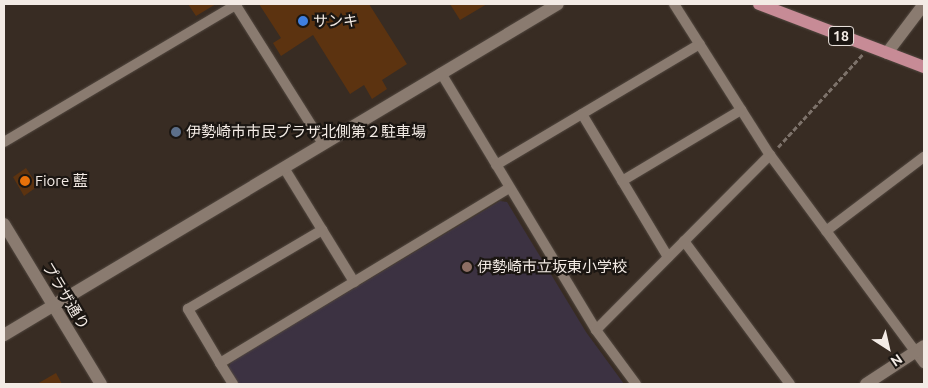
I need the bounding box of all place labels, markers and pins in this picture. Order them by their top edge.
place label: サンキ [313,12,358,30]
marker: サンキ [297,15,309,27]
place label: 伊勢崎市市民プラザ北側第２駐車場 [186,123,426,141]
marker: 伊勢崎市市民プラザ北側第２駐車場 [170,126,182,138]
place label: Fiore 藍 [35,172,88,190]
marker: Fiore 藍 [19,175,31,187]
place label: 伊勢崎市立坂東小学校 [477,258,627,276]
marker: 伊勢崎市立坂東小学校 [461,261,473,273]

